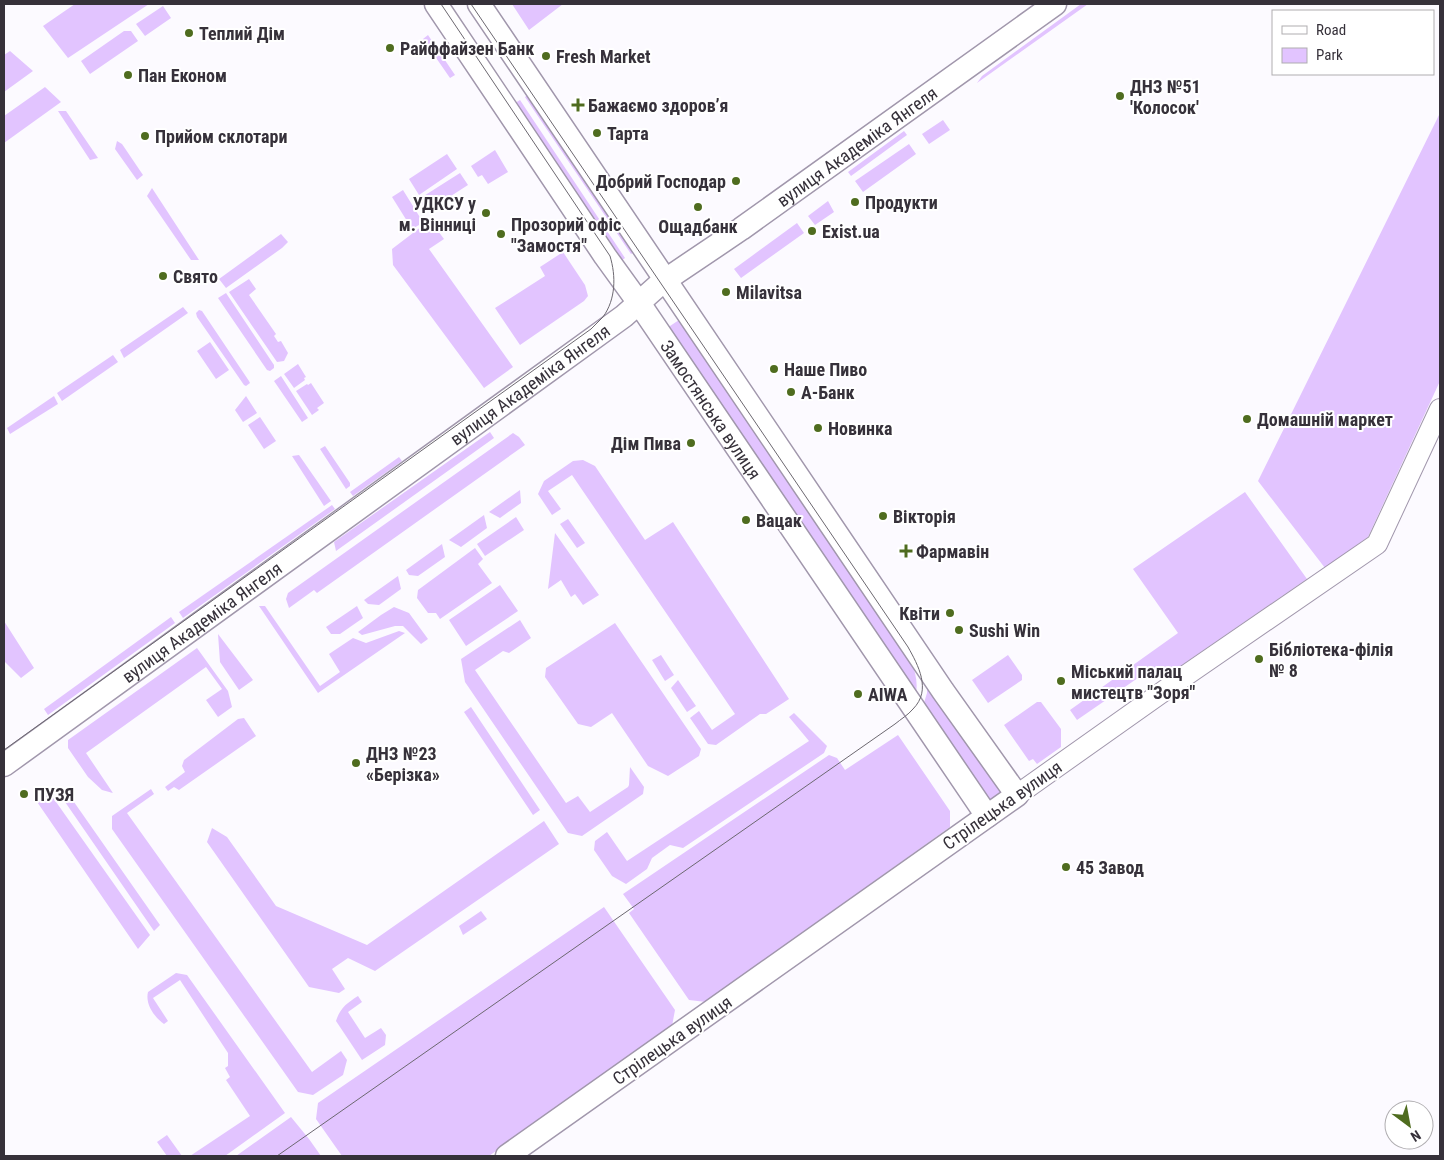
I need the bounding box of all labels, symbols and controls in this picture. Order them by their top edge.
legend [1272,10,1434,75]
text: Road [1316,21,1346,39]
place label: Теплий Дім [199,23,285,44]
marker: Теплий Дім [183,27,195,39]
place label: Райффайзен Банк [400,38,534,59]
marker: Райффайзен Банк [384,42,396,54]
place label: Fresh Market [556,46,651,67]
text: Park [1316,46,1343,64]
marker: Fresh Market [540,50,552,62]
place label: Пан Економ [138,65,227,86]
marker: Пан Економ [122,69,134,81]
place label: ДНЗ №51 'Колосок' [1130,76,1201,118]
street label: вулиця Академіка Янгеля [773,82,941,210]
marker: ДНЗ №51 'Колосок' [1114,90,1126,102]
place label: Бажаємо здоровʼя [588,95,728,116]
marker: Бажаємо здоровʼя [572,99,584,111]
place label: Тарта [607,123,649,144]
place label: Прийом склотари [155,126,288,147]
marker: Тарта [591,127,603,139]
marker: Прийом склотари [139,130,151,142]
place label: Добрий Господар [596,171,726,192]
marker: Добрий Господар [730,175,742,187]
place label: Продукти [865,192,938,213]
place label: УДКСУ у м. Вінниці [399,193,476,235]
marker: Продукти [849,196,861,208]
marker: Ощадбанк [692,201,704,213]
marker: УДКСУ у м. Вінниці [480,207,492,219]
place label: Прозорий офіс "Замостя" [511,214,621,256]
place label: Ощадбанк [658,216,738,237]
place label: Exist.ua [822,221,880,242]
marker: Exist.ua [806,225,818,237]
marker: Прозорий офіс "Замостя" [495,228,507,240]
place label: Свято [173,266,218,287]
marker: Свято [157,270,169,282]
place label: Milavitsa [736,282,802,303]
marker: Milavitsa [720,286,732,298]
street label: вулиця Академіка Янгеля [446,320,614,449]
street label: Замостянська вулиця [657,336,766,483]
place label: Наше Пиво [784,359,867,380]
marker: Наше Пиво [768,363,780,375]
place label: А-Банк [801,382,855,403]
marker: А-Банк [785,386,797,398]
place label: Домашній маркет [1257,409,1393,430]
marker: Домашній маркет [1241,413,1253,425]
place label: Новинка [828,418,893,439]
marker: Новинка [812,422,824,434]
place label: Дім Пива [611,433,681,454]
marker: Дім Пива [685,437,697,449]
place label: Вікторія [893,506,956,527]
place label: Вацак [756,510,802,531]
marker: Вікторія [877,510,889,522]
marker: Вацак [740,514,752,526]
place label: Фармавін [916,541,989,562]
marker: Фармавін [900,545,912,557]
street label: вулиця Академіка Янгеля [118,557,286,687]
place label: Квіти [899,603,940,624]
marker: Квіти [944,607,956,619]
place label: Sushi Win [969,620,1040,641]
marker: Sushi Win [953,624,965,636]
place label: Бібліотека-філія № 8 [1269,639,1393,681]
marker: Бібліотека-філія № 8 [1253,653,1265,665]
place label: Міський палац мистецтв "Зоря" [1071,661,1196,703]
marker: Міський палац мистецтв "Зоря" [1055,675,1067,687]
place label: AIWA [868,684,908,705]
marker: AIWA [852,688,864,700]
place label: ДНЗ №23 «Берізка» [366,743,440,785]
street label: Стрілецька вулиця [938,756,1066,854]
marker: ДНЗ №23 «Берізка» [350,757,362,769]
place label: ПУЗЯ [34,784,74,805]
marker: ПУЗЯ [18,788,30,800]
place label: 45 Завод [1076,857,1144,878]
marker: 45 Завод [1060,861,1072,873]
street label: Стрілецька вулиця [608,991,736,1089]
north arrow [1384,1100,1434,1150]
text: N [1408,1127,1424,1145]

